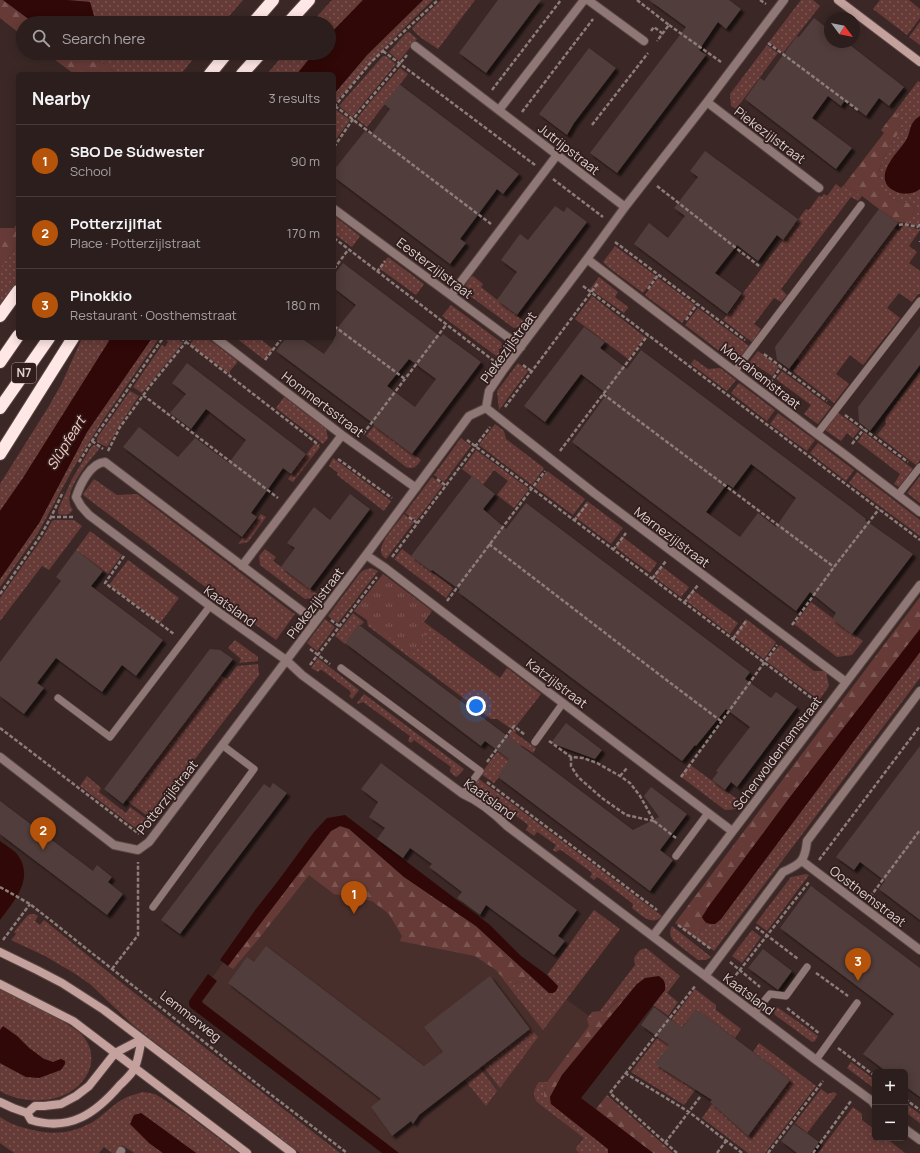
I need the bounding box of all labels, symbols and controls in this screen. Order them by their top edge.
north arrow [824,12,860,48]
search box [16,16,336,60]
icon: search [30,27,52,49]
text: Search here [62,28,145,49]
text: Nearby [32,87,90,110]
text: 3 results [268,89,320,107]
street label: Piekezijlstraat [731,102,809,168]
street label: Jutrijpstraat [534,119,604,179]
text: SBO De Súdwester [70,141,205,162]
text: 1 [42,152,48,170]
text: 90 m [290,152,320,170]
text: School [70,162,111,180]
text: Potterzijlflat [70,213,162,234]
text: 2 [41,224,49,242]
text: 170 m [287,224,320,242]
street label: Eesterzijlstraat [393,233,477,303]
text: Place · Potterzijlstraat [70,234,201,252]
text: Pinokkio [70,285,132,306]
text: 3 [41,296,49,314]
text: 180 m [286,296,320,314]
text: Restaurant · Oosthemstraat [70,306,237,324]
street label: Piekezijlstraat [476,307,540,387]
street label: Morrahemstraat [717,339,805,413]
road number: N7 [12,363,36,383]
street label: Hommertsstraat [278,367,368,441]
water label: Slûpfeart [42,411,90,473]
street label: Marnezijlstraat [630,503,714,571]
street label: Piekezijlstraat [282,564,348,642]
street label: Kaatsland [201,581,259,631]
street label: Katzijlstraat [523,654,591,712]
street label: Scherwolderhemstraat [728,693,826,813]
your location [466,696,486,716]
street label: Potterzijlstraat [132,756,202,838]
street label: Kaatsland [461,774,519,824]
pin: 2 [30,817,56,850]
street label: Oosthemstraat [826,861,910,931]
pin: 1 [341,881,367,914]
pin: 3 [845,948,871,981]
street label: Kaatsland [720,969,778,1019]
street label: Lemmerweg [157,986,225,1046]
map controls [872,1069,908,1141]
button: + [872,1069,908,1105]
button: − [872,1105,908,1141]

